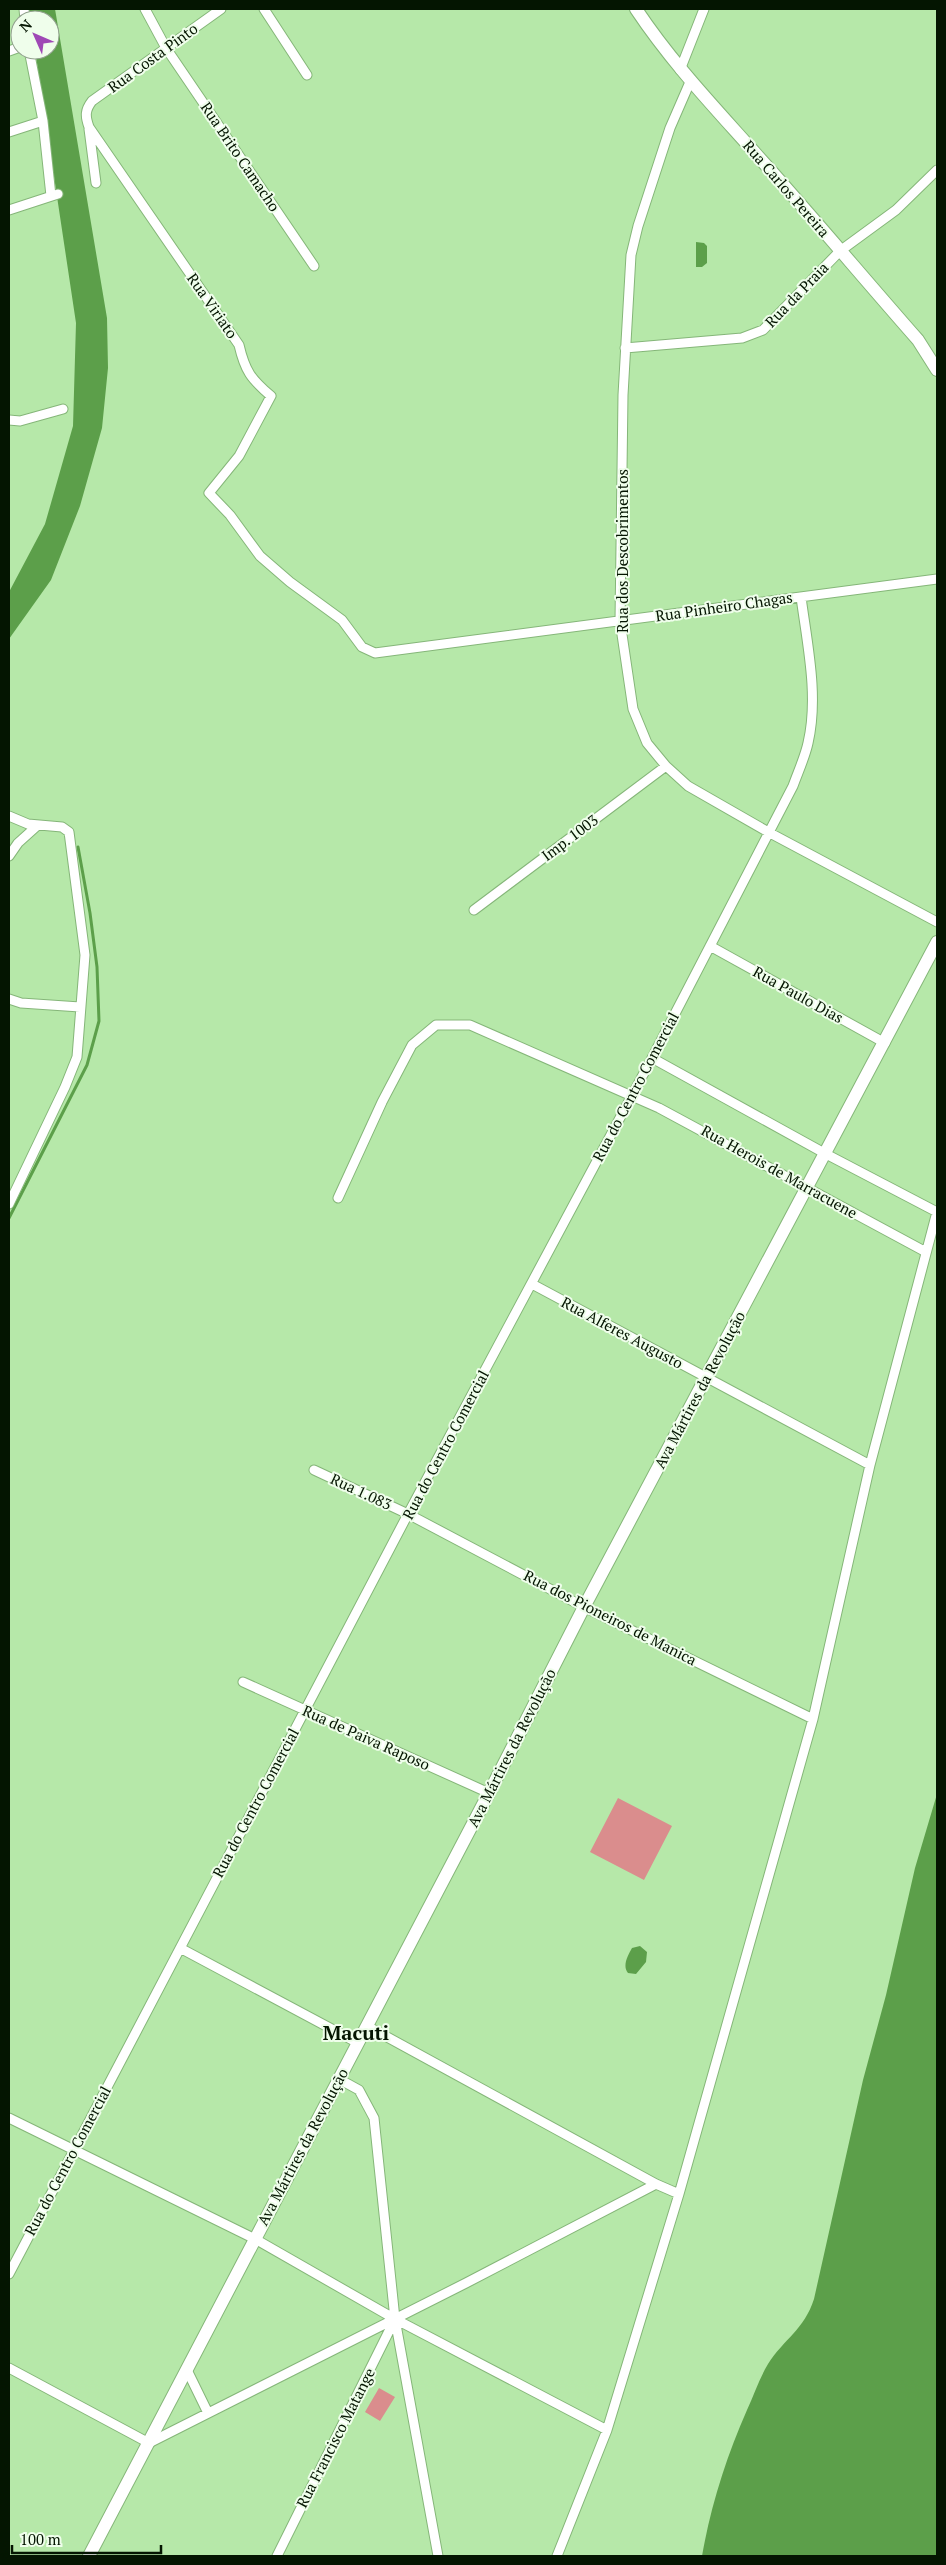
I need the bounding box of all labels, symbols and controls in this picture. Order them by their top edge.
north arrow [10,10,60,60]
text: N [15,15,36,36]
street label: Rua Costa Pinto [103,18,201,97]
street label: Rua Brito Camacho [197,98,285,215]
street label: Rua Carlos Pereira [739,136,835,241]
street label: Rua da Praia [760,257,833,331]
street label: Rua Viriato [183,269,243,342]
street label: Rua dos Descobrimentos [612,469,632,633]
street label: Rua Pinheiro Chagas [654,586,794,626]
street label: Imp. 1003 [537,809,602,865]
street label: Rua Paulo Dias [750,961,847,1027]
street label: Rua do Centro Comercial [587,1008,683,1165]
street label: Rua Herois de Marracuene [698,1120,861,1222]
street label: Rua Alferes Augusto [558,1292,687,1373]
street label: Ava Mártires da Revolução [649,1307,749,1472]
street label: Rua do Centro Comercial [397,1366,493,1523]
street label: Rua 1.083 [327,1468,395,1514]
street label: Rua dos Pioneiros de Manica [521,1565,701,1670]
street label: Ava Mártires da Revolução [462,1665,560,1830]
street label: Rua de Paiva Raposo [300,1700,433,1774]
street label: Rua do Centro Comercial [207,1724,303,1881]
district label: Macuti [323,2019,390,2046]
street label: Ava Mártires da Revolução [252,2064,352,2229]
street label: Rua do Centro Comercial [19,2082,115,2239]
street label: Rua Francisco Matange [291,2364,379,2511]
scale bar [12,2522,161,2554]
text: 100 m [20,2529,61,2549]

